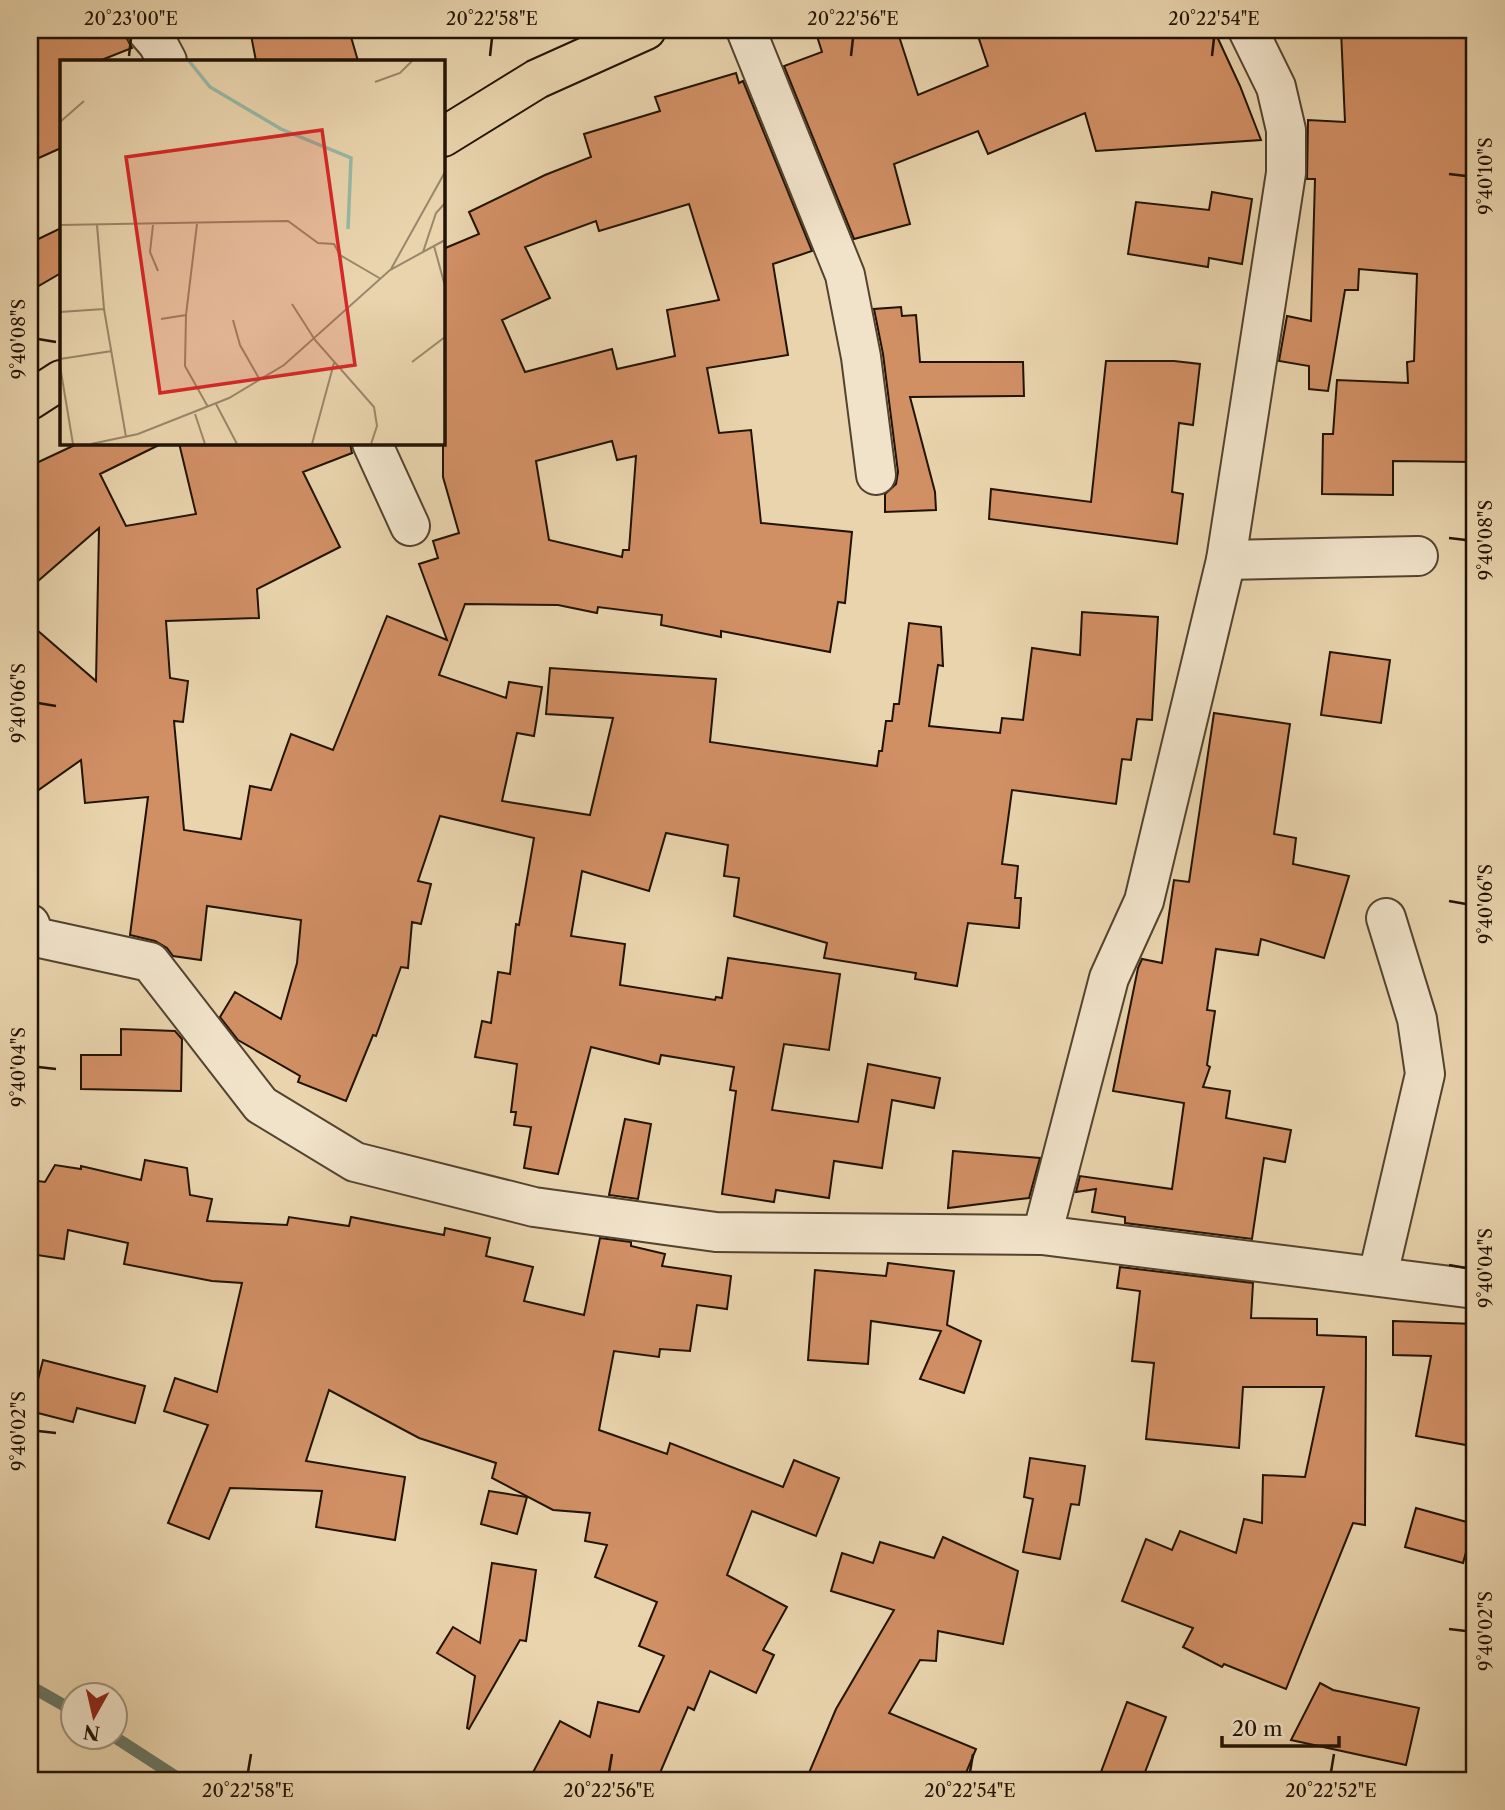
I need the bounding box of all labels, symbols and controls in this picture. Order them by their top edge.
text: 20°23'00"E [84,8,178,30]
text: 20°22'58"E [446,8,538,30]
text: 20°22'56"E [807,8,899,30]
text: 20°22'54"E [1168,8,1260,30]
inset map [60,60,444,444]
text: 9°40'10"S [1475,137,1497,215]
text: 9°40'08"S [8,299,30,379]
text: 9°40'08"S [1475,500,1497,580]
text: 9°40'06"S [8,663,30,743]
text: 9°40'06"S [1475,864,1497,944]
text: 9°40'04"S [8,1027,30,1107]
text: 9°40'04"S [1475,1228,1497,1308]
text: 9°40'02"S [8,1391,30,1471]
text: 9°40'02"S [1475,1591,1497,1671]
north arrow [60,1680,130,1750]
scale bar [1222,1705,1339,1749]
text: 20 m [1232,1716,1283,1741]
text: N [82,1720,101,1745]
text: 20°22'58"E [202,1780,294,1802]
text: 20°22'56"E [563,1780,655,1802]
text: 20°22'54"E [924,1780,1016,1802]
text: 20°22'52"E [1285,1780,1377,1802]

